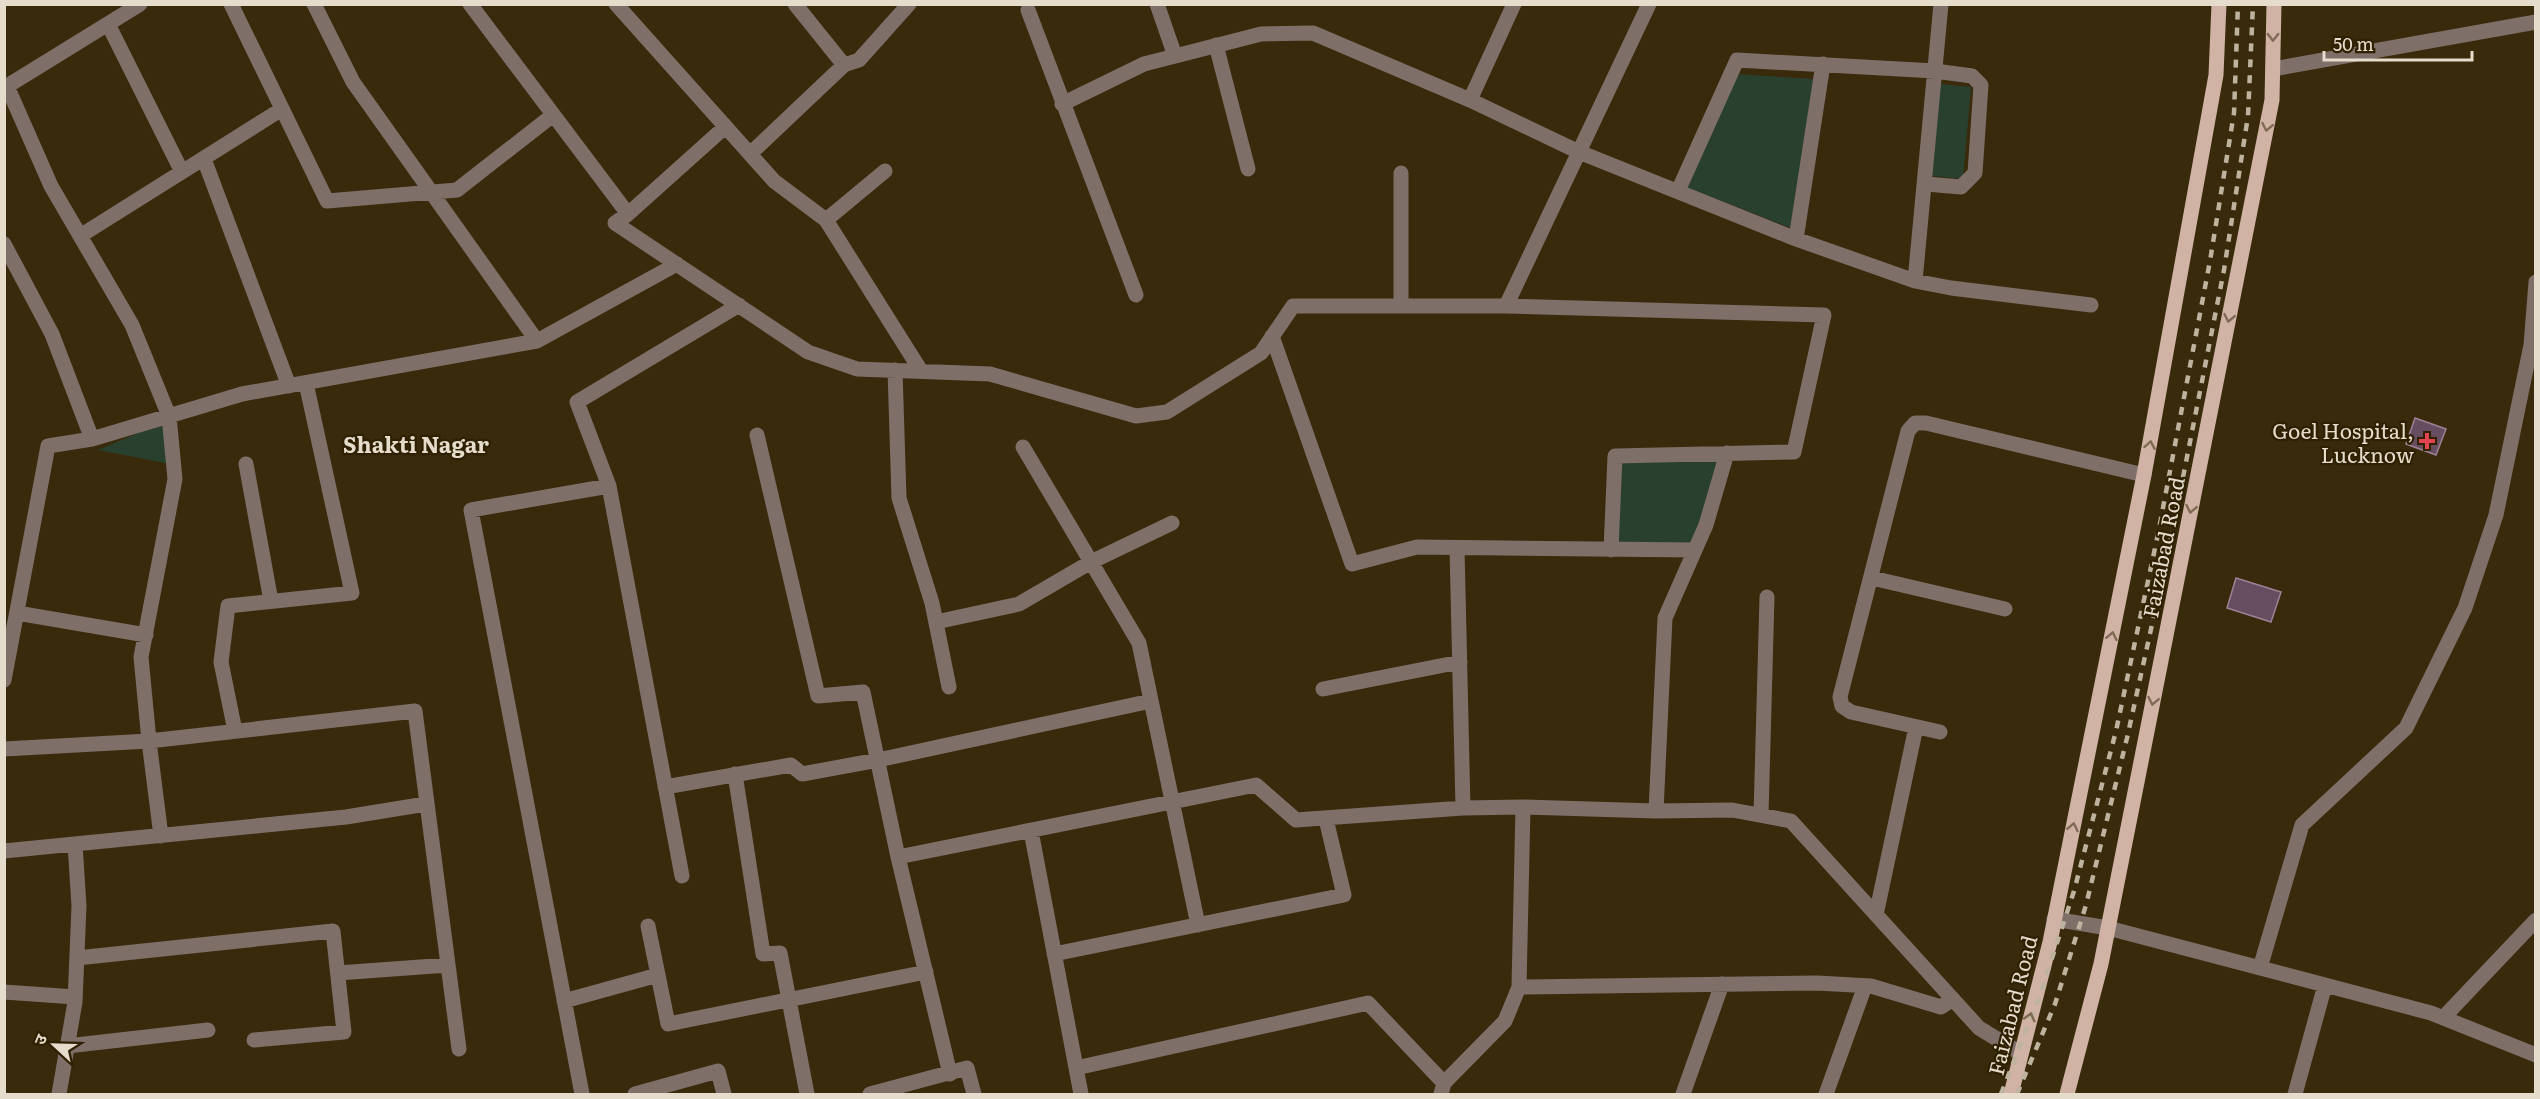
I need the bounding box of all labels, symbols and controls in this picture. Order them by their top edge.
scale bar [2324,24,2472,62]
text: 50 m [2333,30,2374,57]
one-way arrow [2267,32,2279,41]
one-way arrow [2261,122,2274,132]
one-way arrow [2223,313,2236,323]
place label: Goel Hospital, Lucknow [2272,414,2414,469]
district label: Shakti Nagar [343,427,489,460]
marker: Goel Hospital, Lucknow [2418,432,2436,450]
one-way arrow [2143,440,2156,450]
street label: Faizabad Road [2133,474,2191,620]
one-way arrow [2185,504,2198,514]
one-way arrow [2105,631,2118,641]
one-way arrow [2147,695,2160,705]
one-way arrow [2066,822,2079,832]
street label: Faizabad Road [1979,932,2043,1078]
one-way arrow [2022,1013,2035,1023]
north arrow [24,1015,84,1075]
text: उ [26,1030,52,1048]

